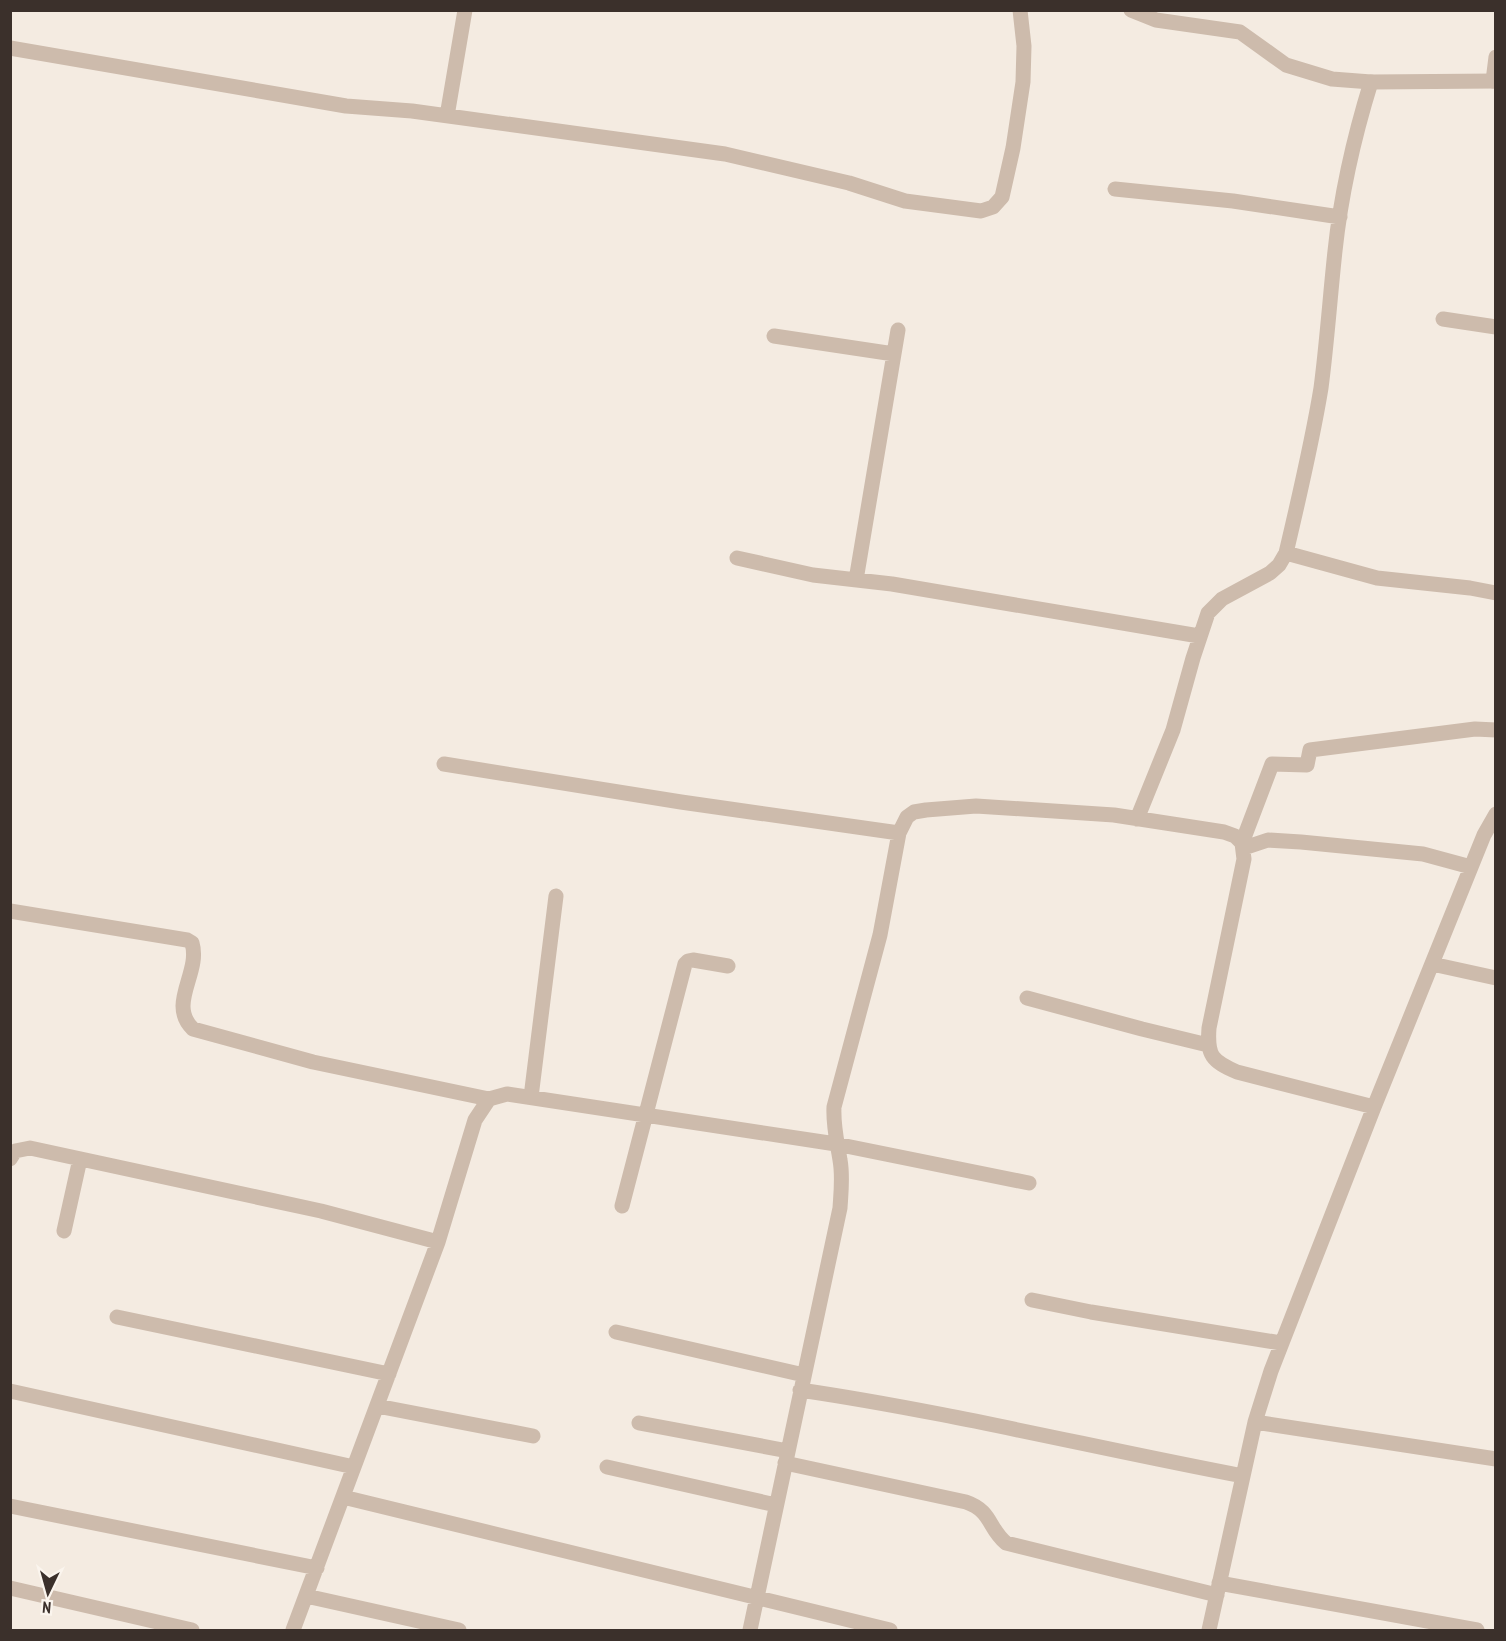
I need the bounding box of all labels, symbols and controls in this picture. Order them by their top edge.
north arrow [18,1563,78,1623]
text: N [42,1598,52,1618]

